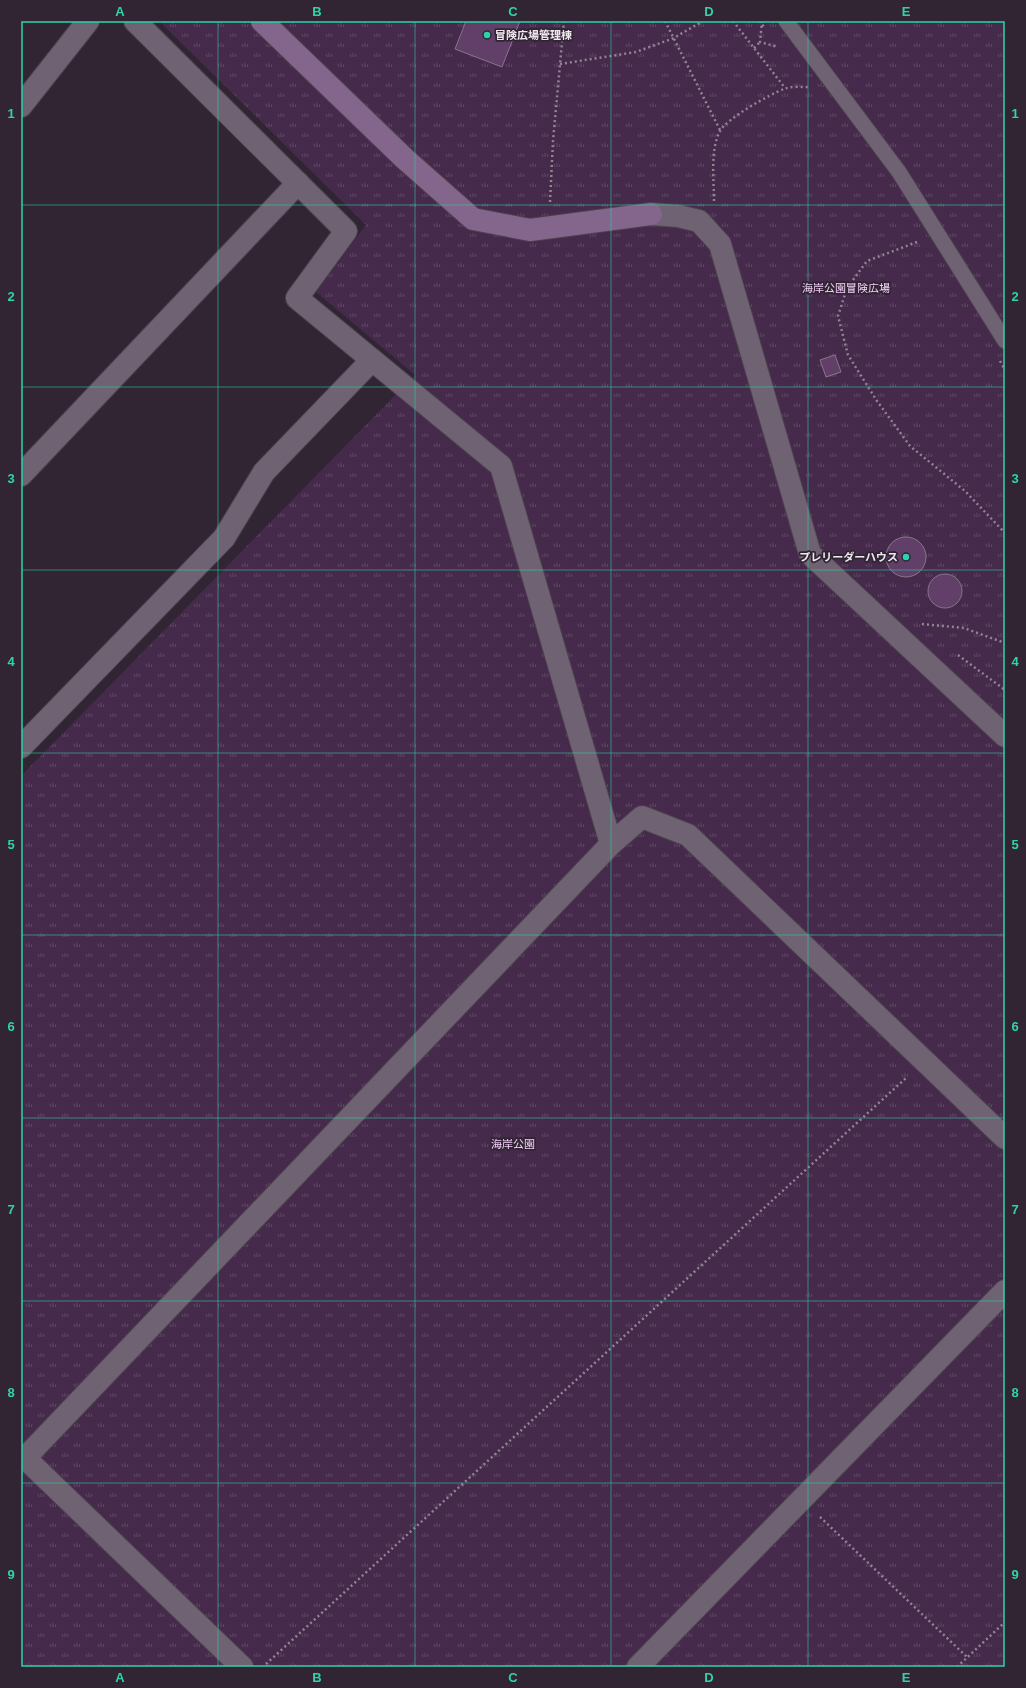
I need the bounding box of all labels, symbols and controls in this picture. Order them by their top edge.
text: A [115,4,125,19]
text: B [312,4,322,19]
text: C [508,4,518,19]
text: D [704,4,714,19]
text: E [902,4,911,19]
place label: 冒険広場管理棟 [495,29,572,41]
marker: 冒険広場管理棟 [482,30,492,40]
text: 1 [7,106,15,121]
text: 1 [1011,106,1019,121]
park label: 海岸公園冒険広場 [802,282,890,294]
text: 2 [7,289,15,304]
text: 2 [1011,289,1019,304]
text: 3 [7,471,15,486]
text: 3 [1011,471,1019,486]
place label: プレリーダーハウス [799,551,898,563]
marker: プレリーダーハウス [901,552,911,562]
text: 4 [7,654,15,669]
text: 4 [1011,654,1019,669]
text: 5 [7,837,15,852]
text: 5 [1011,837,1019,852]
text: 6 [7,1019,15,1034]
text: 6 [1011,1019,1019,1034]
park label: 海岸公園 [491,1138,535,1150]
text: 7 [7,1202,15,1217]
text: 7 [1011,1202,1019,1217]
text: 8 [7,1385,15,1400]
text: 8 [1011,1385,1019,1400]
text: 9 [7,1567,15,1582]
text: 9 [1011,1567,1019,1582]
text: A [115,1670,125,1685]
text: B [312,1670,322,1685]
text: C [508,1670,518,1685]
text: D [704,1670,714,1685]
text: E [902,1670,911,1685]

